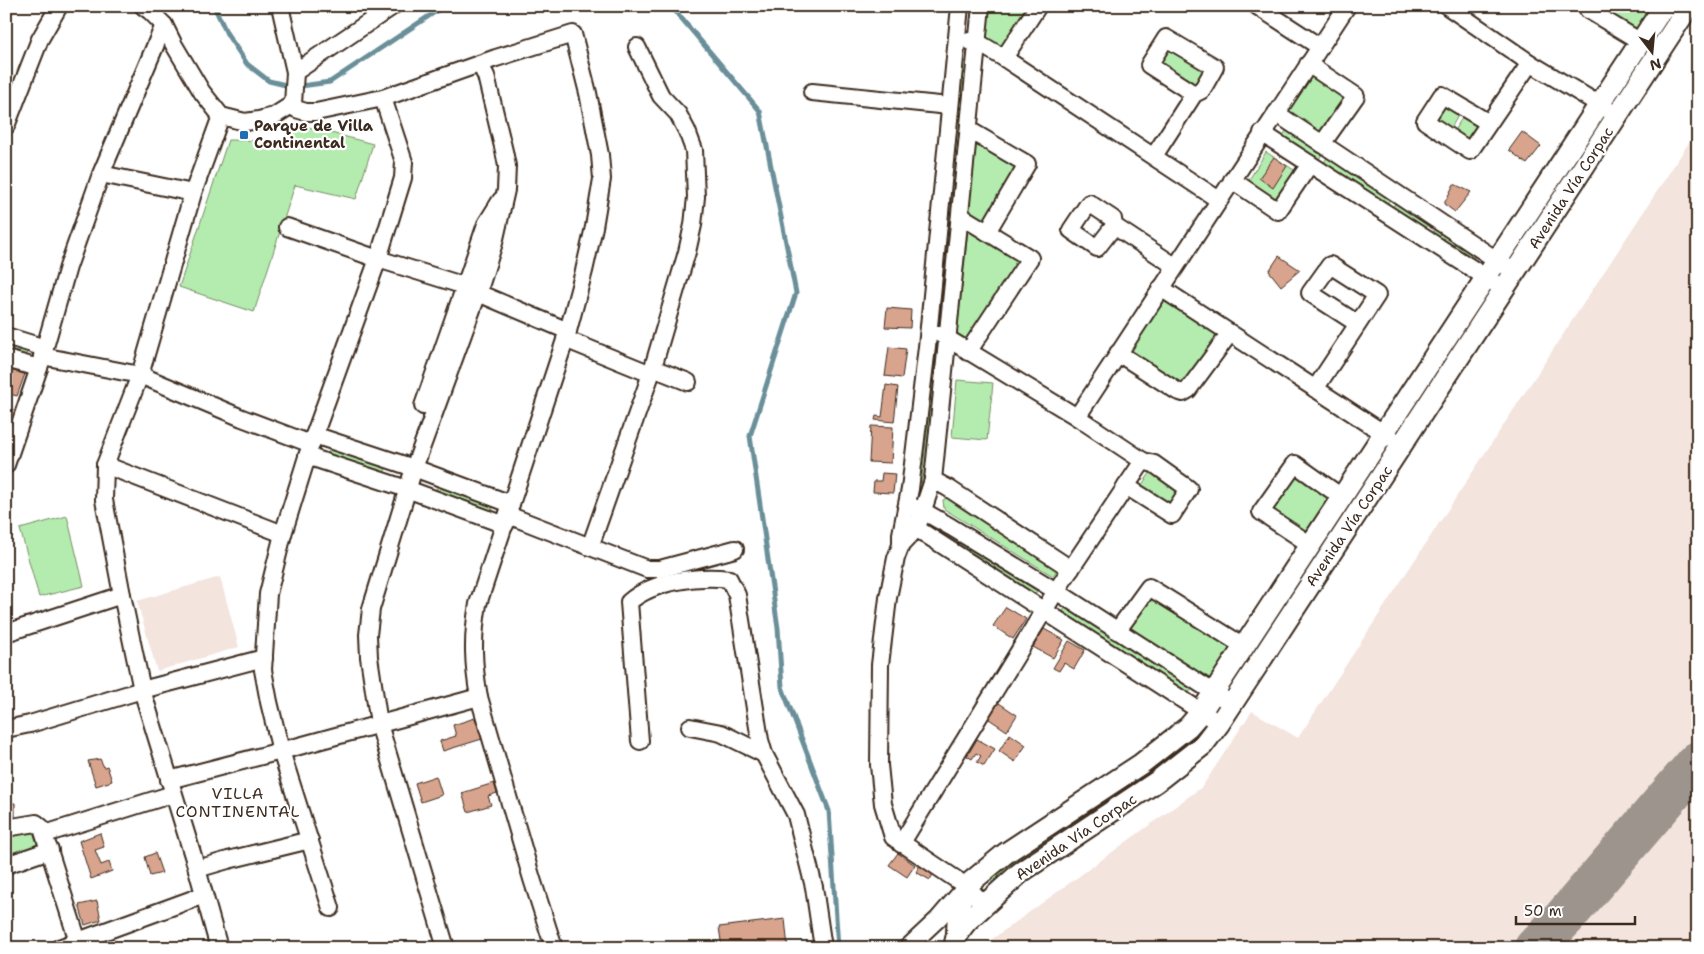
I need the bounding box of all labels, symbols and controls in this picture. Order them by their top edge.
north arrow [1626,28,1676,78]
text: N [1648,54,1663,75]
place label: Parque de Villa Continental [254,116,374,153]
street label: Avenida Vía Corpac [1524,123,1618,253]
marker: Parque de Villa Continental [238,129,250,141]
street label: Avenida Vía Corpac [1301,462,1397,590]
district label: VILLA CONTINENTAL [176,783,300,822]
street label: Avenida Vía Corpac [1012,789,1140,885]
scale bar [1516,894,1635,926]
text: 50 m [1524,901,1562,921]

